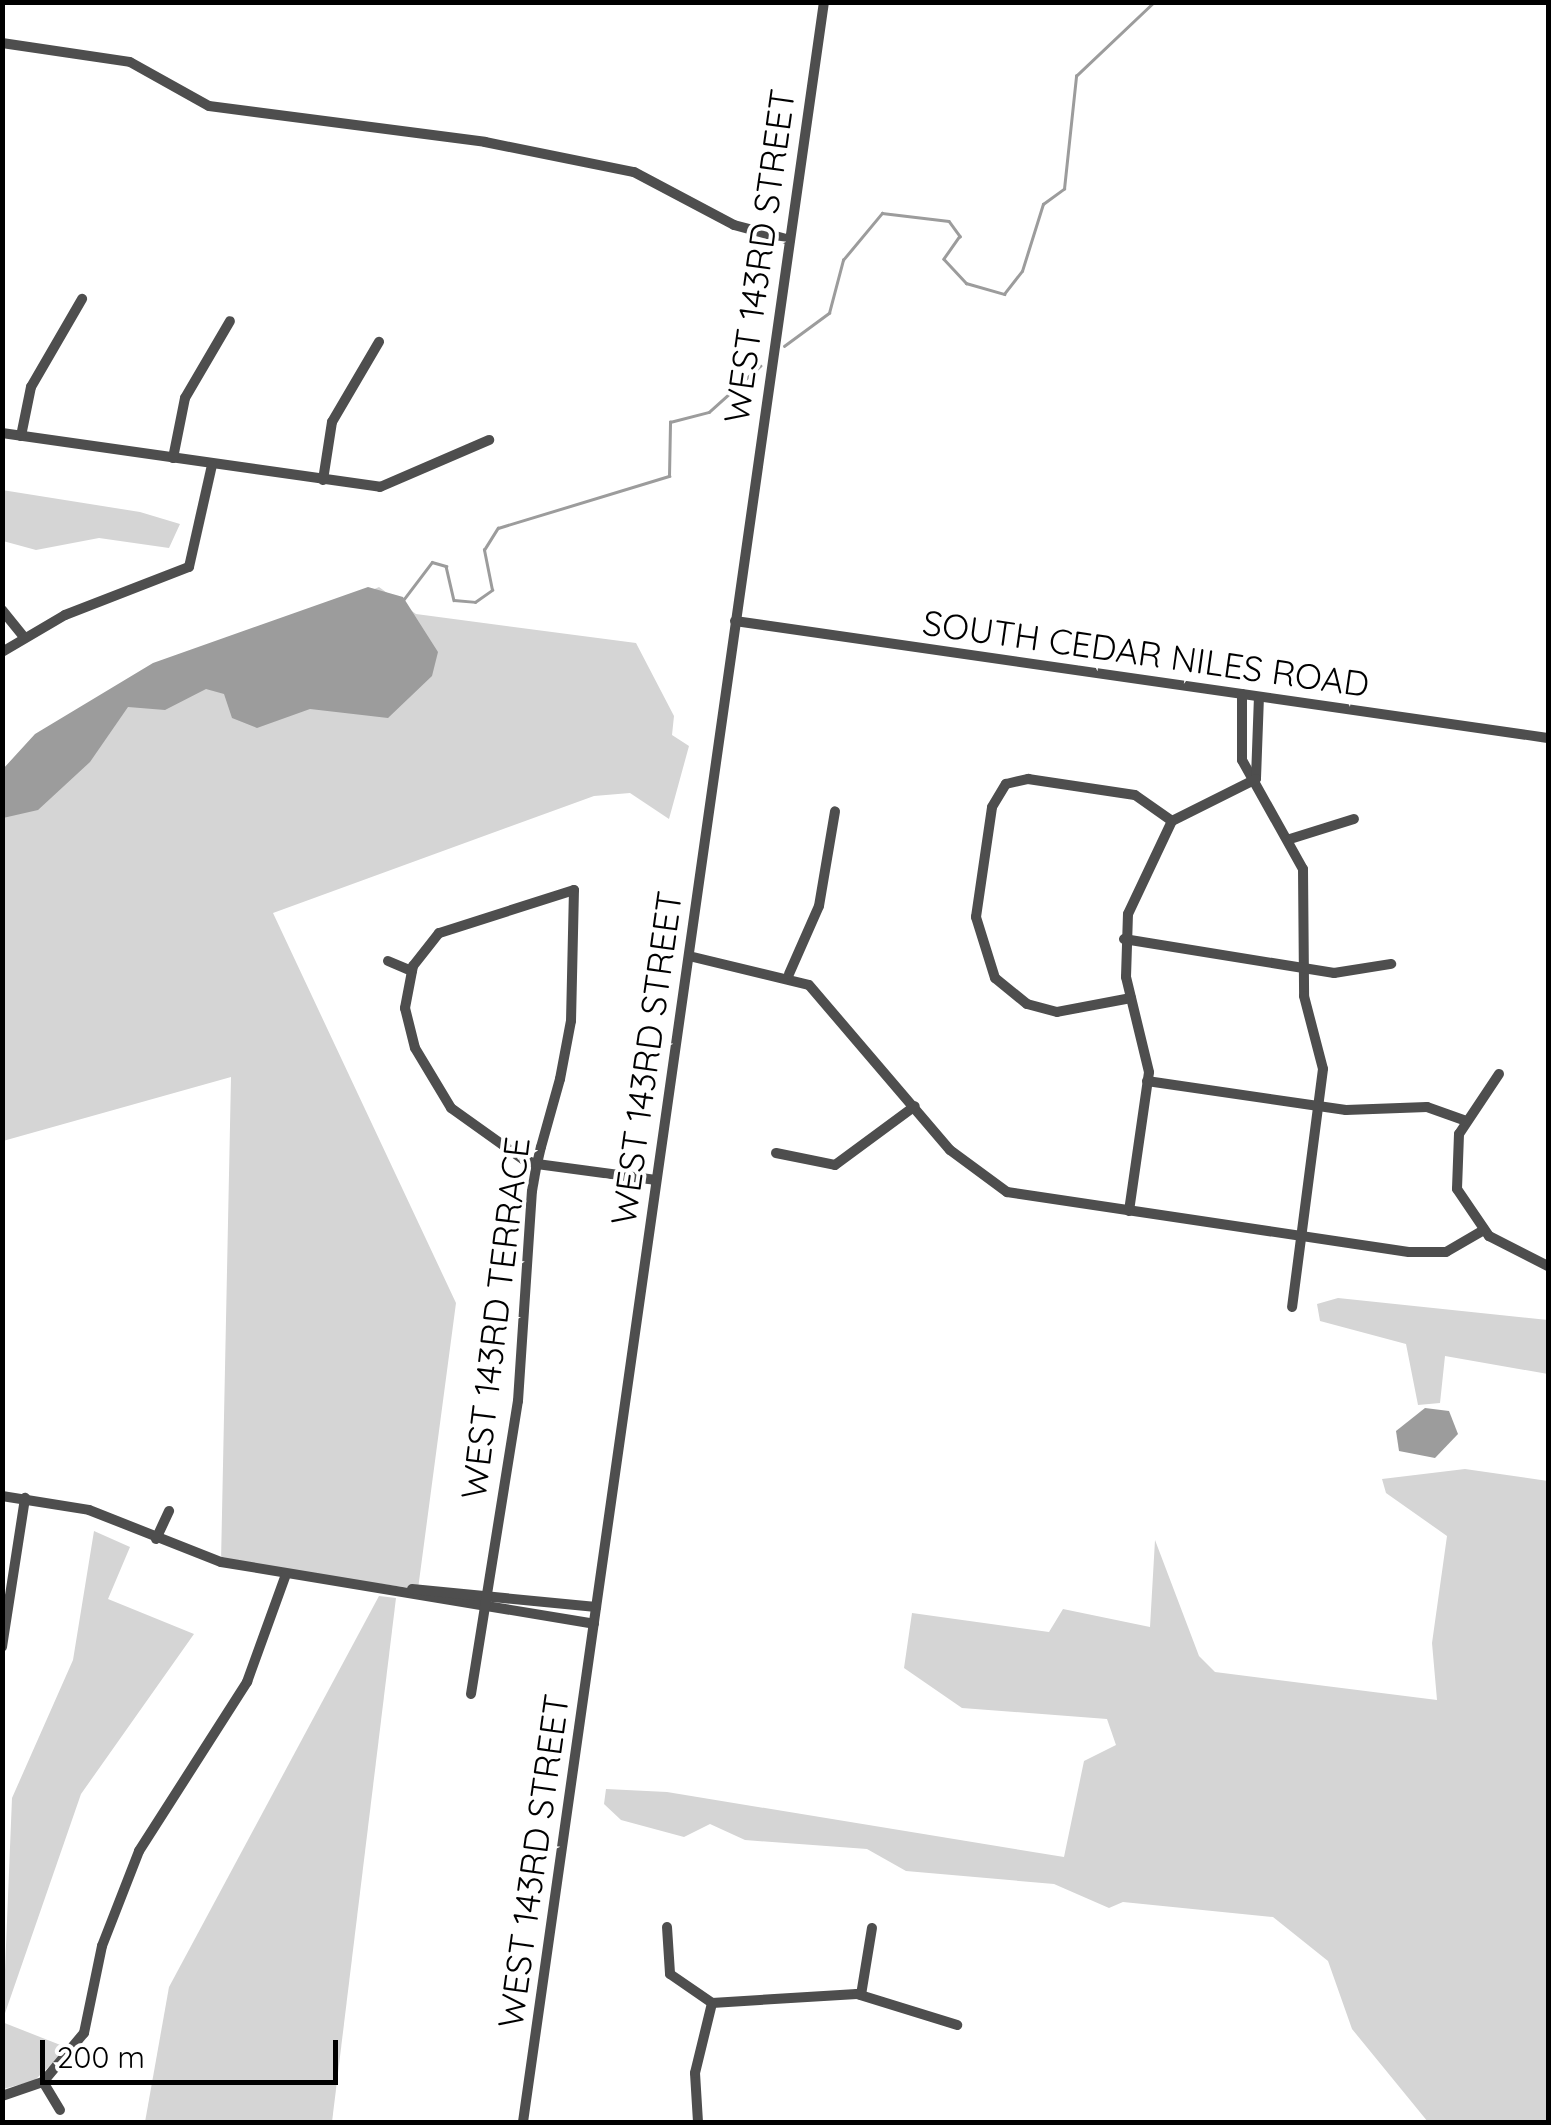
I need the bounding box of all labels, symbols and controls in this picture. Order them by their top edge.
street label: WEST 143RD STREET [715,86,803,426]
street label: SOUTH CEDAR NILES ROAD [920,601,1372,705]
street label: WEST 143RD STREET [602,888,690,1228]
street label: WEST 143RD TERRACE [452,1135,538,1501]
street label: WEST 143RD STREET [489,1691,577,2031]
scale bar [45,2020,342,2082]
text: 200 m [57,2038,145,2076]

